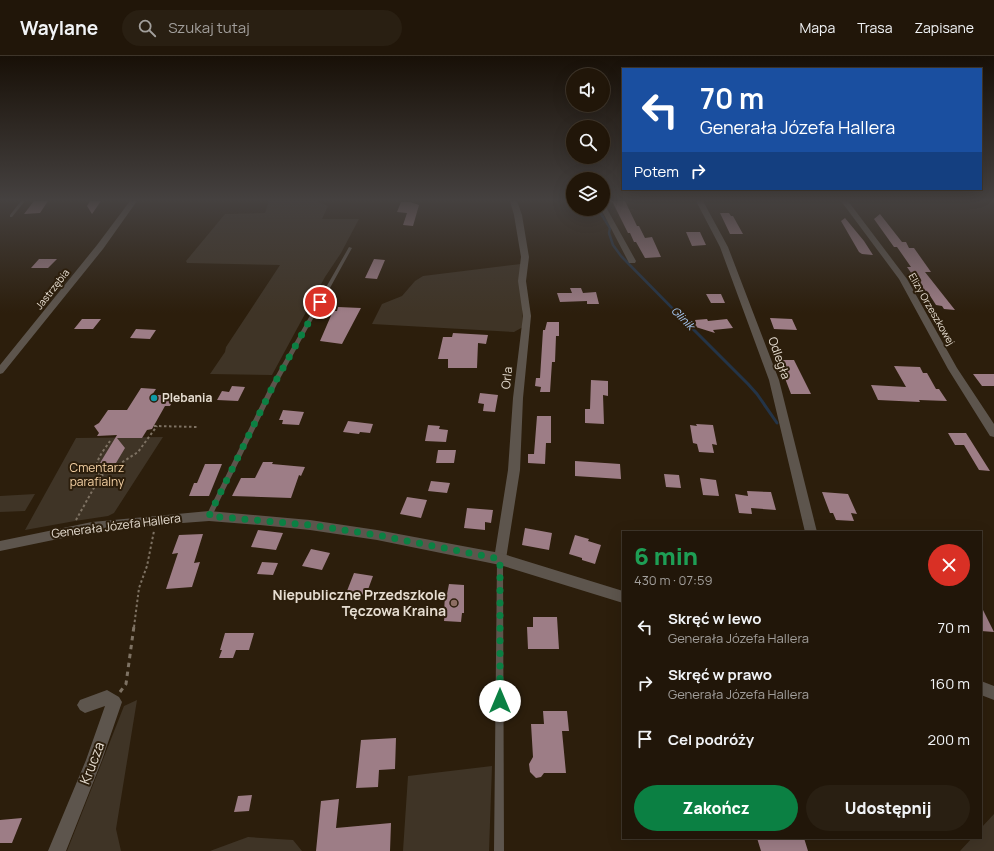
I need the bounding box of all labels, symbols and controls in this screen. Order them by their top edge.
search box [122,10,402,46]
text: Waylane [20,15,98,41]
icon: search [136,17,158,39]
text: Szukaj tutaj [168,17,250,38]
text: Mapa [800,18,835,37]
text: Trasa [857,18,892,37]
text: Zapisane [914,18,974,37]
map controls [566,68,610,216]
button: sound [566,68,610,112]
text: 70 m [700,79,764,117]
icon: left [634,84,686,136]
text: Generała Józefa Hallera [700,115,895,139]
button: search [566,120,610,164]
icon: right [687,160,709,182]
text: Potem [634,161,679,182]
button: layers [566,172,610,216]
street label: Jastrzębia [32,266,72,312]
street label: Elizy Orzeszkowej [906,270,958,348]
pin [303,285,337,319]
icon: arrive [309,291,331,313]
water label: Glinik [668,303,699,334]
street label: Odległa [764,334,795,381]
street label: Orla [497,366,516,390]
place label: Plebania [162,389,212,406]
marker: Plebania [149,393,159,403]
park label: Cmentarz parafialny [70,459,125,490]
street label: Generała Józefa Hallera [50,509,182,542]
text: 6 min [634,539,698,572]
button: close [928,544,970,586]
text: 430 m · 07:59 [634,571,712,589]
place label: Niepubliczne Przedszkole Tęczowa Kraina [273,585,446,620]
marker: Niepubliczne Przedszkole Tęczowa Kraina [449,598,459,608]
text: Skręć w lewo [668,608,762,629]
icon: left [634,616,656,638]
text: 70 m [938,617,970,638]
text: Generała Józefa Hallera [668,629,809,647]
text: Skręć w prawo [668,664,772,685]
icon: right [634,672,656,694]
text: 160 m [930,673,970,694]
position arrow [479,680,521,722]
text: Generała Józefa Hallera [668,685,809,703]
icon: arrive [634,728,656,750]
text: Cel podróży [668,729,754,750]
text: 200 m [927,729,970,750]
street label: Krucza [75,739,108,787]
button: Zakończ [634,785,798,831]
button: Udostępnij [806,785,970,831]

